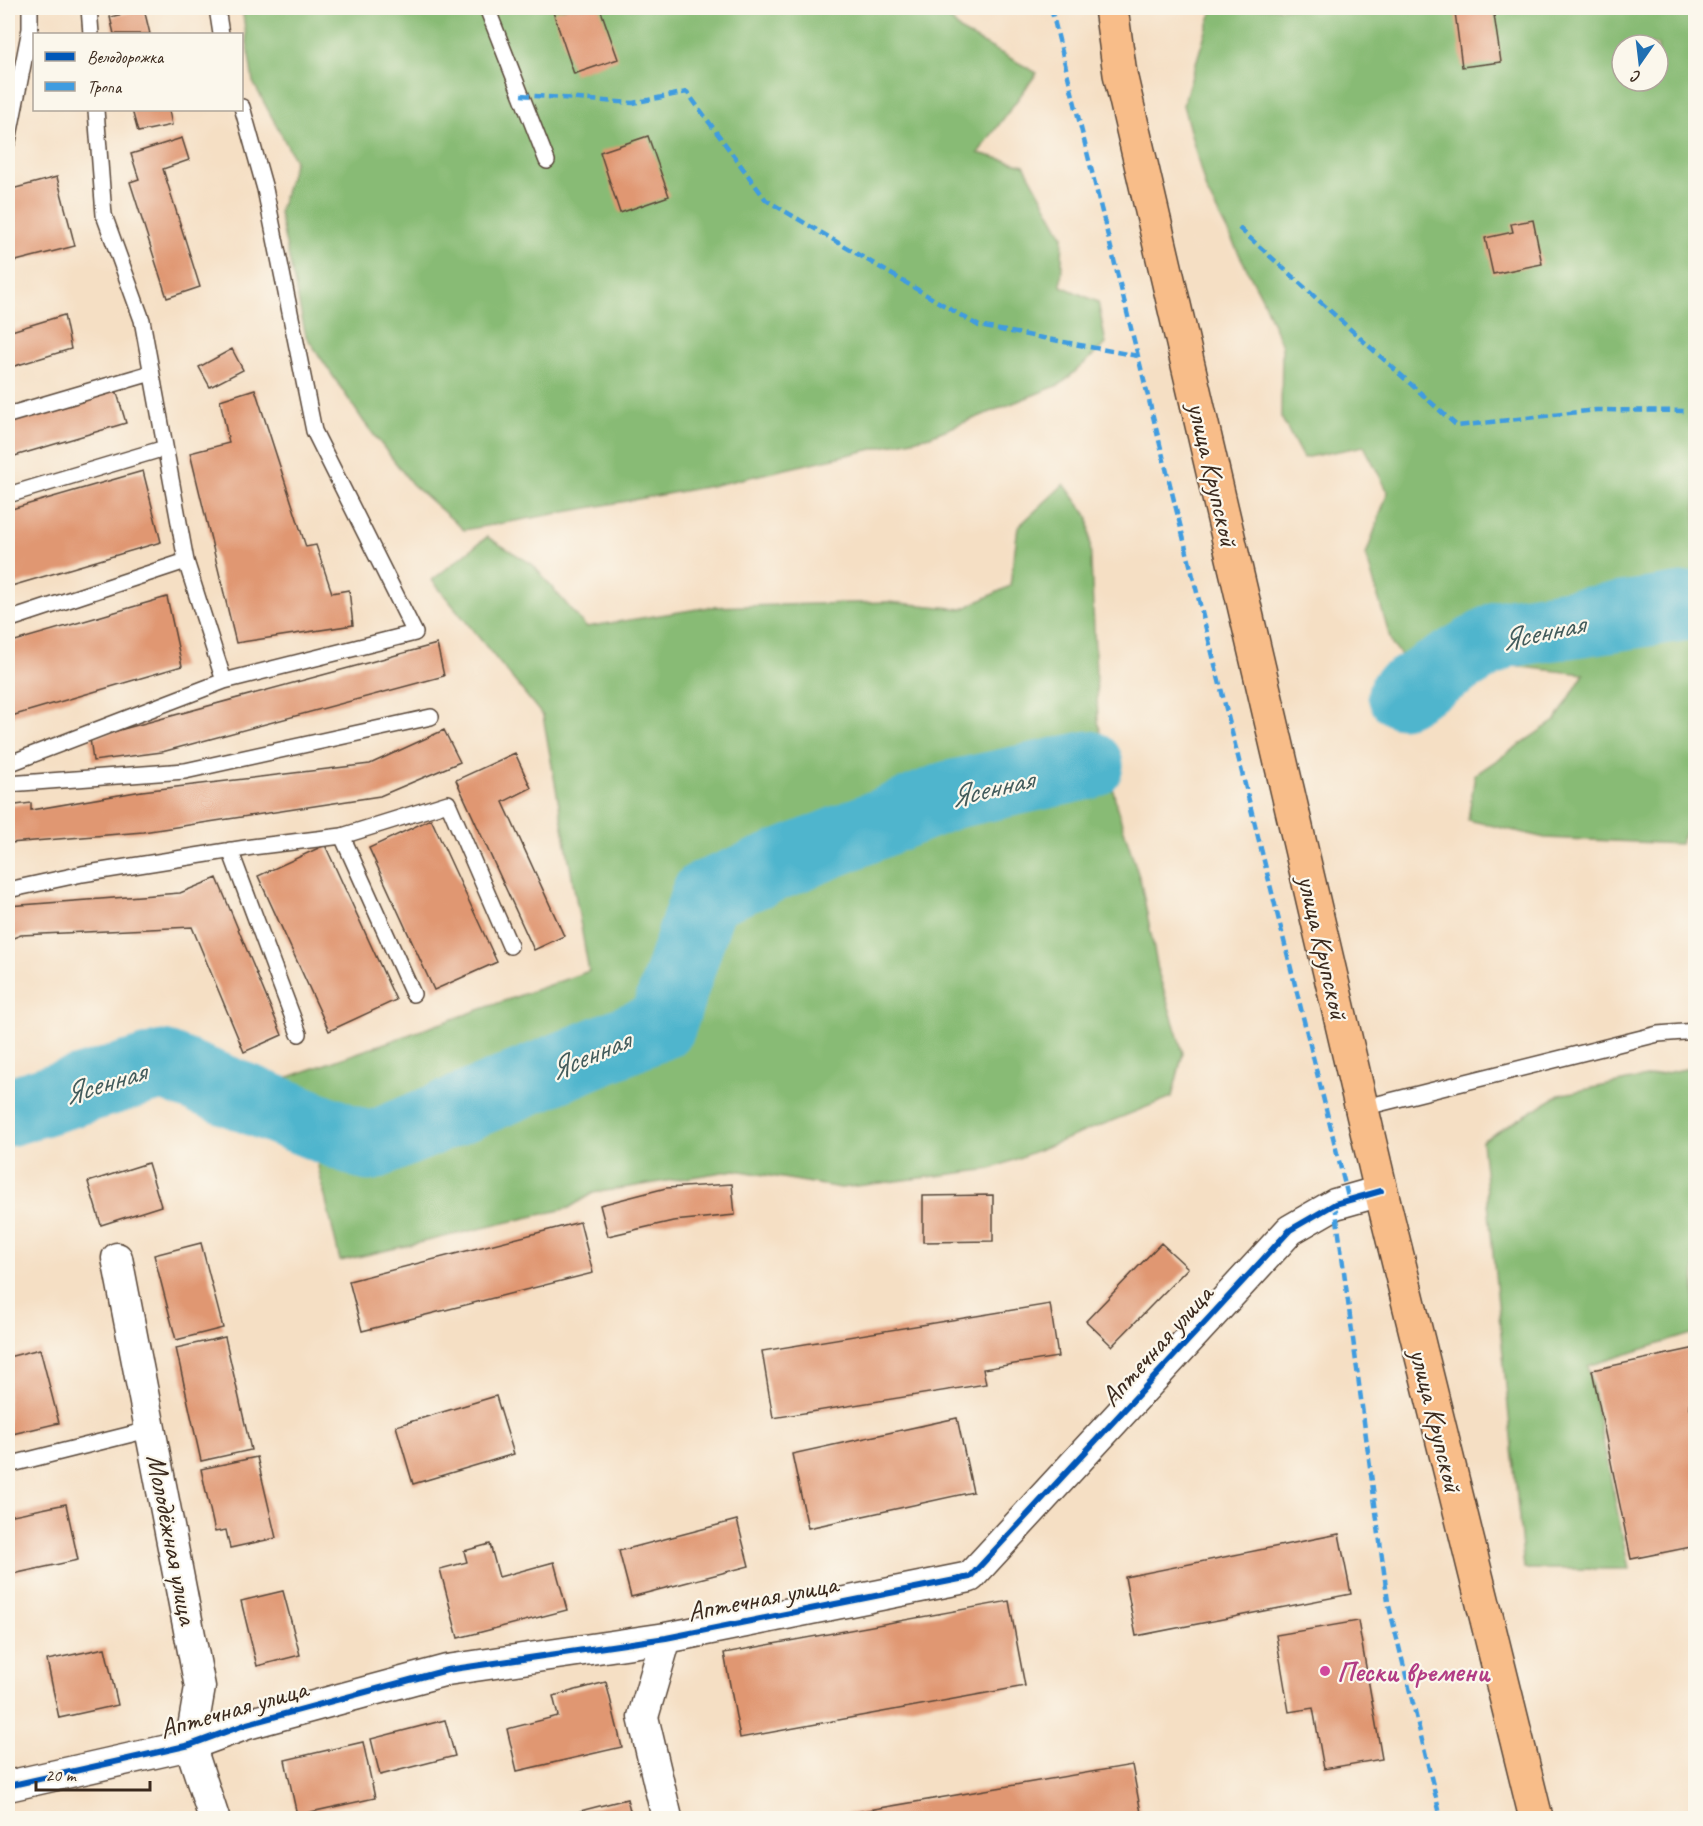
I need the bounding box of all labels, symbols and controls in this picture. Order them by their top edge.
legend [33,33,243,111]
north arrow [1610,33,1670,93]
text: Велодорожка [87,46,165,68]
text: С [1628,65,1643,87]
text: Тропа [87,76,123,98]
street label: улица Крупской [1179,397,1247,551]
water label: Ясенная [1497,604,1591,659]
water label: Ясенная [946,759,1041,816]
street label: улица Крупской [1289,870,1357,1024]
water label: Ясенная [543,1019,639,1089]
water label: Ясенная [58,1051,154,1113]
street label: Аптечная улица [1093,1275,1222,1413]
street label: улица Крупской [1401,1343,1472,1497]
street label: Молодёжная улица [139,1451,207,1629]
street label: Аптечная улица [684,1565,842,1629]
place label: Пески времени [1337,1654,1491,1689]
marker: Пески времени [1318,1664,1332,1678]
street label: Аптечная улица [155,1670,313,1746]
scale bar [36,1754,150,1792]
text: 20 m [45,1764,78,1786]

